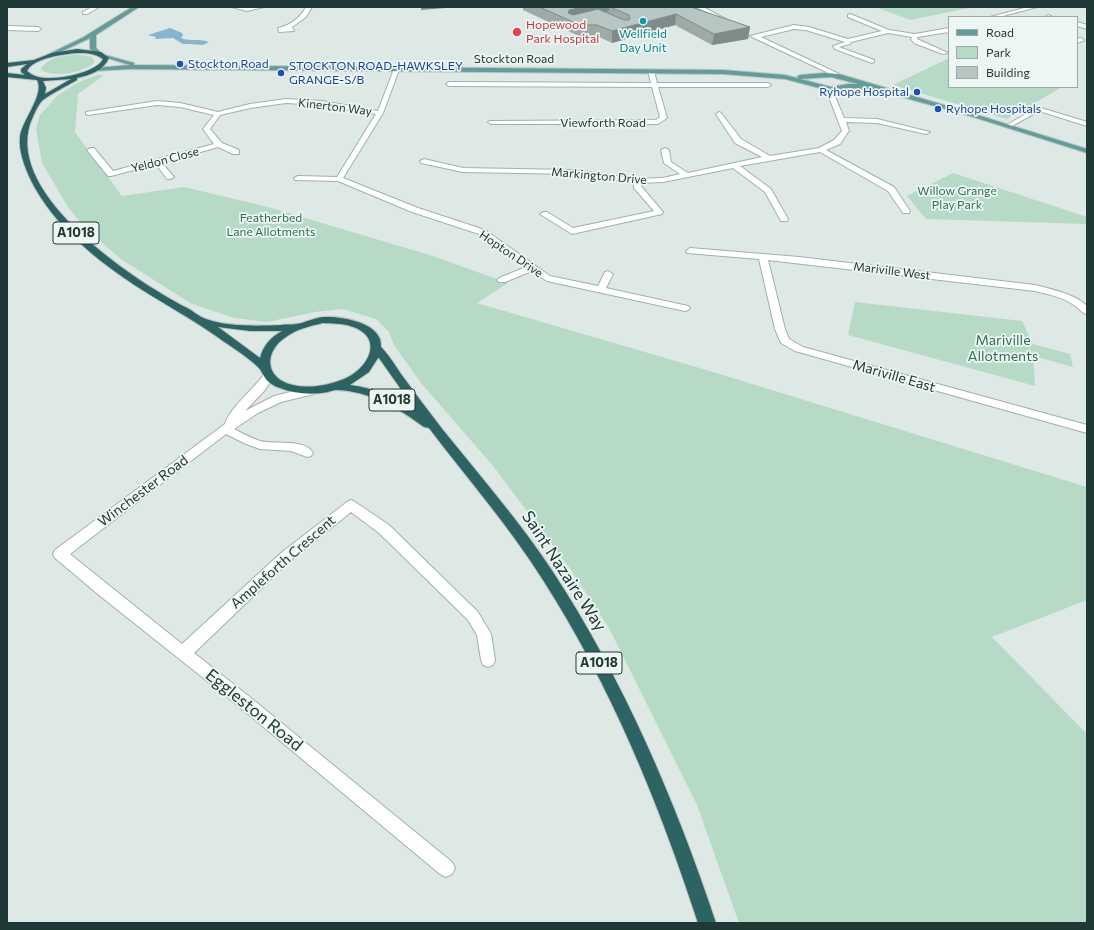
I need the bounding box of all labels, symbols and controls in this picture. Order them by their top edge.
marker: Wellfield Day Unit [638,16,648,26]
legend [948,16,1078,88]
place label: Hopewood Park Hospital [526,18,599,46]
text: Road [986,25,1014,39]
marker: Hopewood Park Hospital [511,26,523,38]
place label: Wellfield Day Unit [619,27,667,55]
text: Park [986,45,1011,59]
street label: Stockton Road [474,52,554,66]
place label: Stockton Road [188,57,269,71]
marker: Stockton Road [175,59,185,69]
place label: STOCKTON ROAD-HAWKSLEY GRANGE-S/B [289,59,463,87]
text: Building [986,65,1030,79]
marker: STOCKTON ROAD-HAWKSLEY GRANGE-S/B [276,68,286,78]
place label: Ryhope Hospital [819,85,909,99]
marker: Ryhope Hospital [912,87,922,97]
street label: Kinerton Way [297,95,373,119]
place label: Ryhope Hospitals [946,102,1041,116]
marker: Ryhope Hospitals [933,104,943,114]
street label: Viewforth Road [560,116,646,130]
street label: Yeldon Close [130,144,200,176]
street label: Markington Drive [551,165,647,187]
park label: Willow Grange Play Park [917,184,997,212]
park label: Featherbed Lane Allotments [226,211,316,239]
road number: A1018 [53,222,99,244]
street label: Hopton Drive [477,228,545,280]
street label: Mariville West [853,259,931,283]
park label: Mariville Allotments [968,332,1038,364]
street label: Mariville East [851,356,937,396]
road number: A1018 [369,389,415,411]
street label: Winchester Road [95,452,191,530]
street label: Saint Nazaire Way [518,507,610,635]
street label: Ampleforth Crescent [227,512,339,612]
road number: A1018 [576,652,622,674]
street label: Eggleston Road [201,665,307,755]

